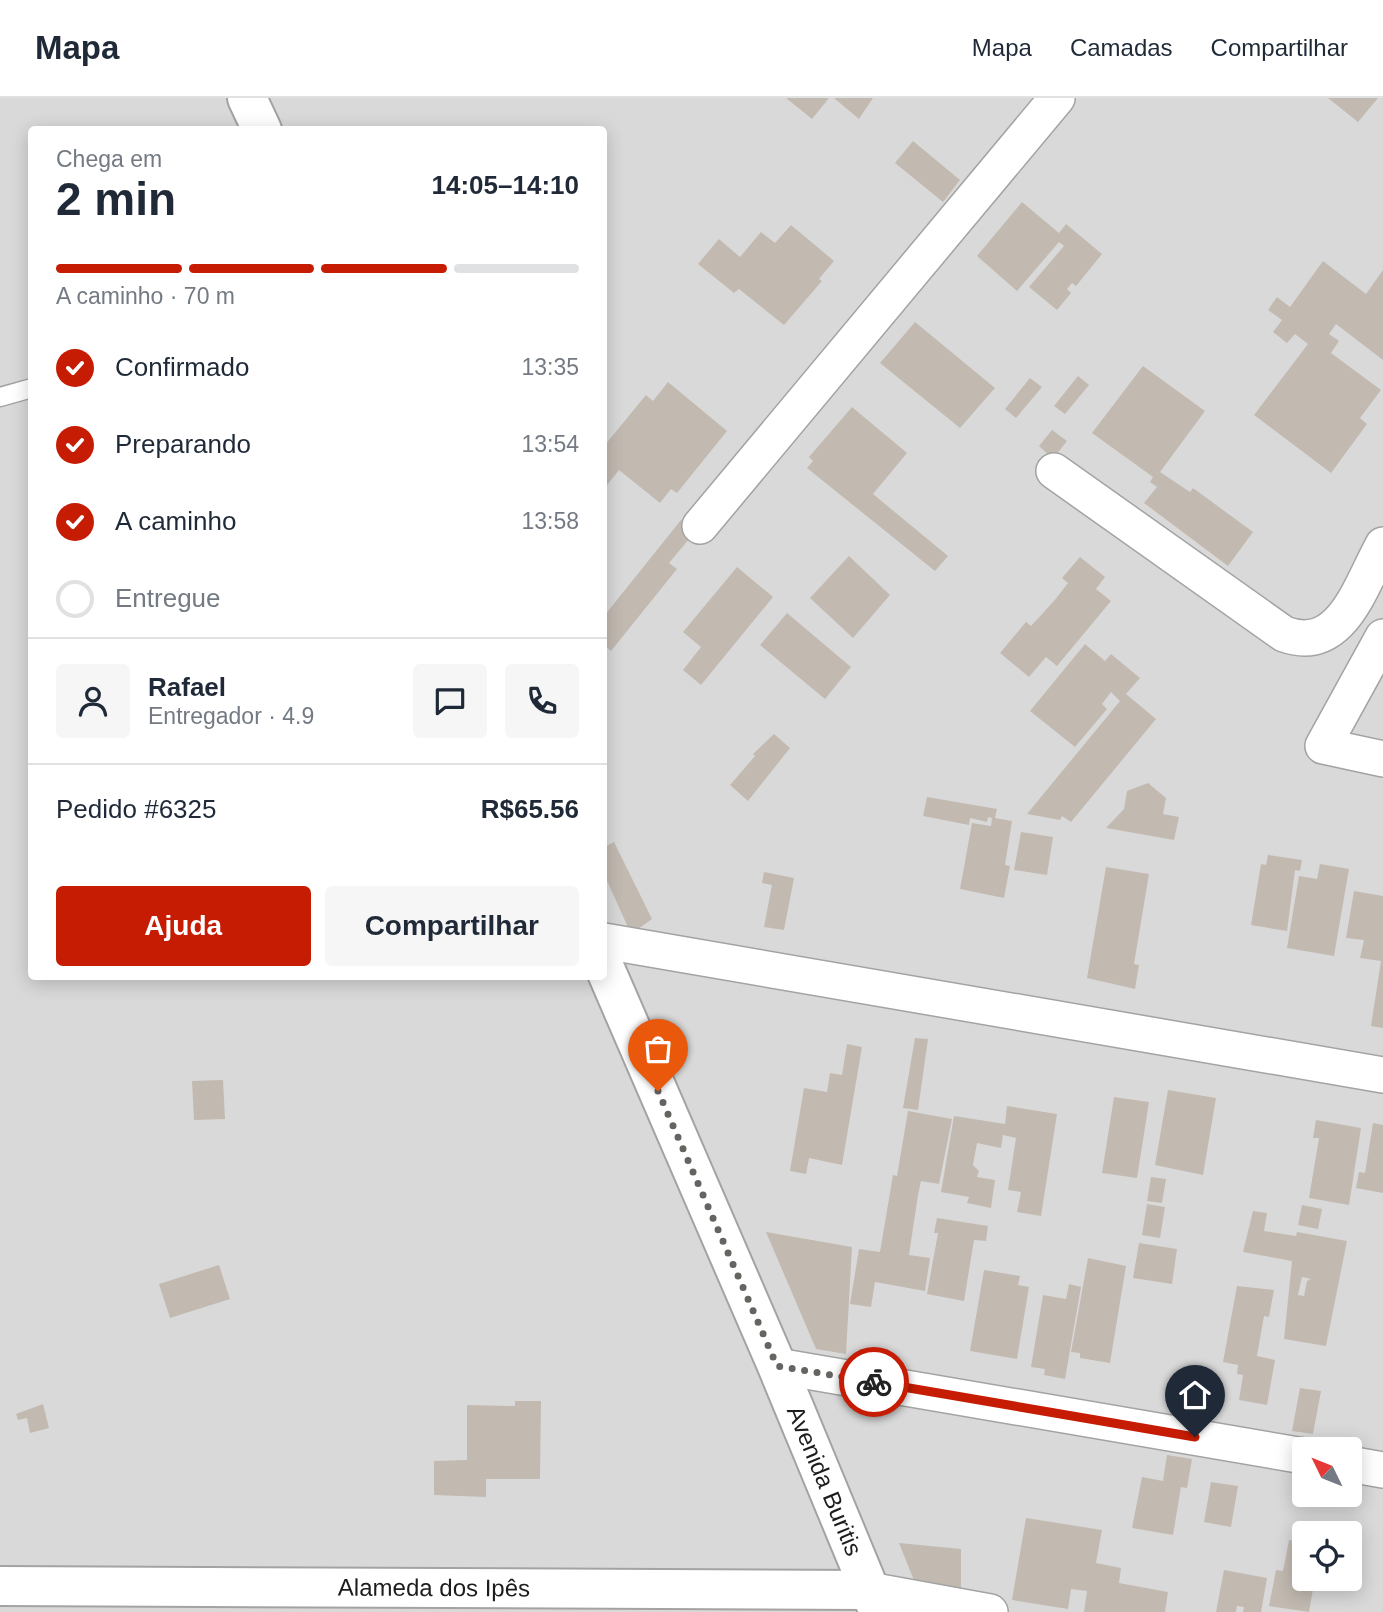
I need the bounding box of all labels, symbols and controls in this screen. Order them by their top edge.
text: Mapa [35,29,119,66]
text: Mapa [972,34,1032,61]
text: Camadas [1070,34,1173,61]
text: Compartilhar [1211,34,1348,61]
text: Chega em [56,146,162,172]
text: 14:05–14:10 [432,170,579,200]
text: 2 min [56,173,176,225]
text: A caminho · 70 m [56,283,235,309]
icon: check [56,349,94,387]
text: Confirmado [115,352,249,382]
text: 13:35 [521,354,579,380]
icon: check [56,426,94,464]
text: Preparando [115,429,251,459]
text: 13:54 [521,431,579,457]
icon: check [56,503,94,541]
text: A caminho [115,506,236,536]
text: 13:58 [521,508,579,534]
text: Entregue [115,583,221,613]
button: person [56,664,130,738]
button: chat [413,664,487,738]
button: phone [505,664,579,738]
text: Rafael [148,672,226,702]
text: Entregador · 4.9 [148,703,314,729]
text: Pedido #6325 [56,794,216,824]
text: R$65.56 [481,794,579,824]
button: Ajuda [56,886,311,966]
button: Compartilhar [325,886,579,966]
pin [628,1019,688,1091]
icon: bag [639,1030,677,1068]
courier [839,1347,909,1417]
icon: bike [855,1363,893,1401]
pin [1165,1365,1225,1437]
icon: home [1176,1376,1214,1414]
street label: Avenida Buritis [782,1402,868,1560]
north arrow [1292,1437,1362,1507]
map controls [1292,1437,1362,1591]
button: locate [1292,1521,1362,1591]
street label: Alameda dos Ipês [338,1574,530,1601]

